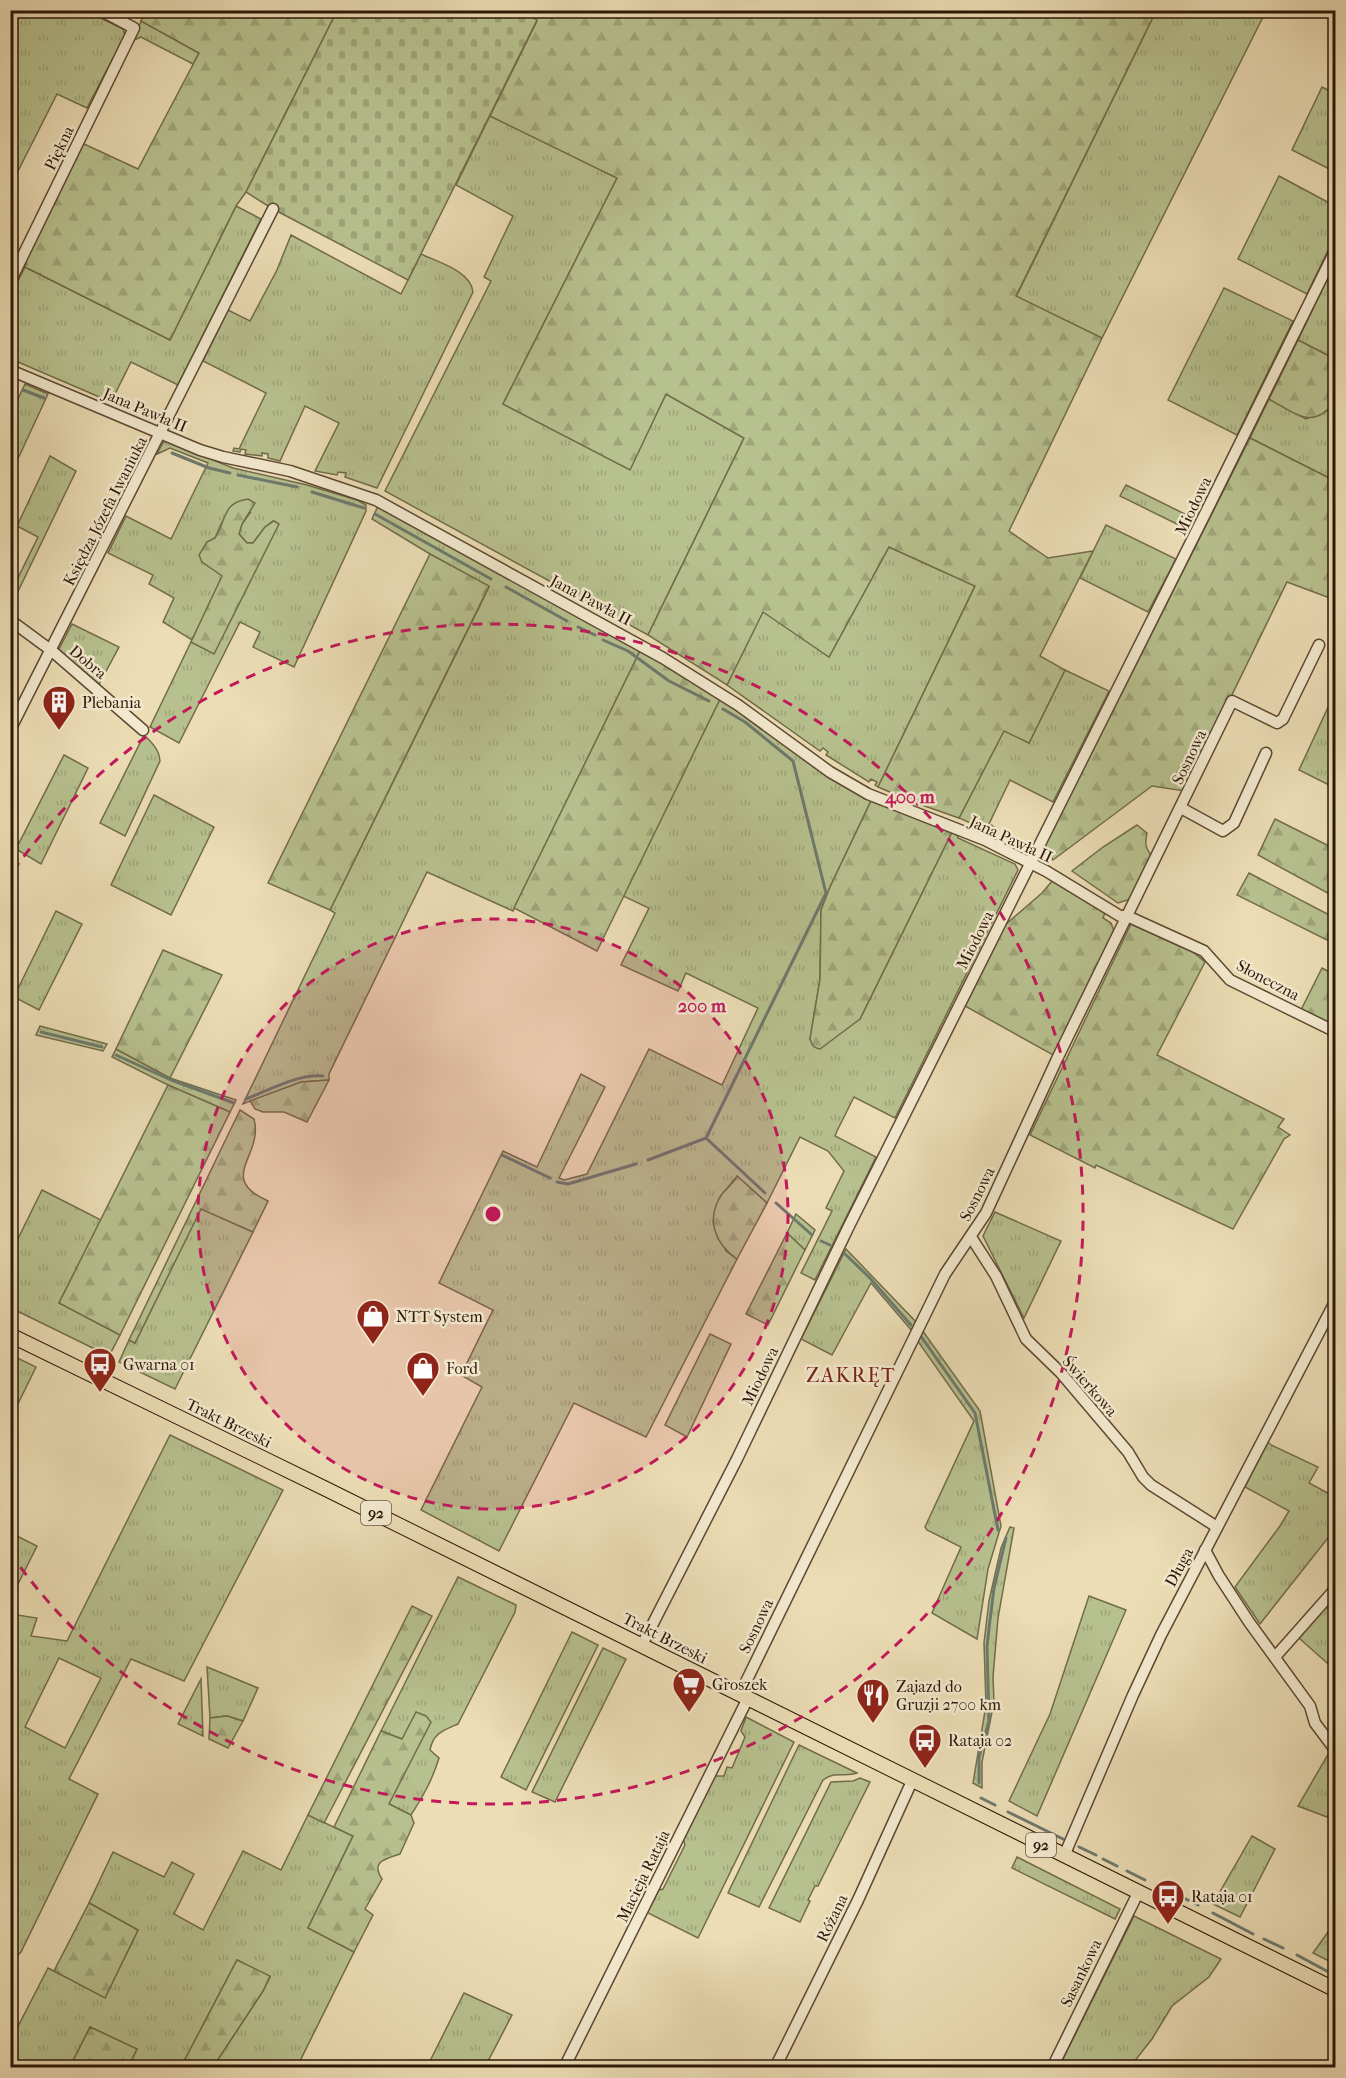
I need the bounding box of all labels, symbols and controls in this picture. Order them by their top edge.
street label: Piękna [40,122,78,173]
street label: Jana Pawła II [98,383,190,436]
street label: Księdza Józefa Iwaniuka [59,433,151,589]
street label: Miodowa [1171,473,1216,538]
street label: Jana Pawła II [545,570,635,629]
street label: Dobra [66,641,111,683]
building icon: Plebania [41,684,77,731]
place label: Plebania [82,693,142,712]
street label: Sosnowa [1168,726,1211,787]
text: 400 m [884,787,936,808]
street label: Jana Pawła II [965,811,1055,866]
street label: Miodowa [952,907,998,972]
street label: Słoneczna [1233,956,1303,1005]
text: 200 m [678,996,727,1017]
street label: Sosnowa [955,1163,999,1224]
centre of rings [483,1204,503,1224]
shop icon: NTT System [355,1298,391,1345]
place label: NTT System [396,1307,483,1326]
street label: Miodowa [738,1343,783,1408]
bus stop icon: Gwarna 01 [82,1346,118,1393]
shop icon: Ford [405,1350,441,1397]
street label: Świerkowa [1059,1351,1123,1421]
place label: Gwarna 01 [123,1355,195,1374]
place label: Ford [446,1359,478,1378]
district label: ZAKRĘT [806,1364,896,1387]
street label: Trakt Brzeski [183,1394,275,1452]
road number: 92 [361,1501,391,1525]
street label: Długa [1161,1544,1197,1590]
street label: Sosnowa [735,1595,778,1656]
street label: Trakt Brzeski [620,1609,711,1668]
supermarket icon: Groszek [671,1666,707,1713]
place label: Groszek [712,1675,768,1694]
restaurant icon: Zajazd do Gruzji 2700 km [855,1677,891,1724]
place label: Zajazd do Gruzji 2700 km [896,1677,1002,1714]
bus stop icon: Rataja 02 [907,1722,943,1769]
place label: Rataja 02 [948,1731,1012,1750]
street label: Macieja Rataja [612,1826,674,1925]
road number: 92 [1026,1833,1056,1857]
bus stop icon: Rataja 01 [1150,1878,1186,1925]
place label: Rataja 01 [1191,1887,1253,1906]
street label: Różana [812,1891,852,1945]
street label: Sasankowa [1056,1935,1106,2010]

